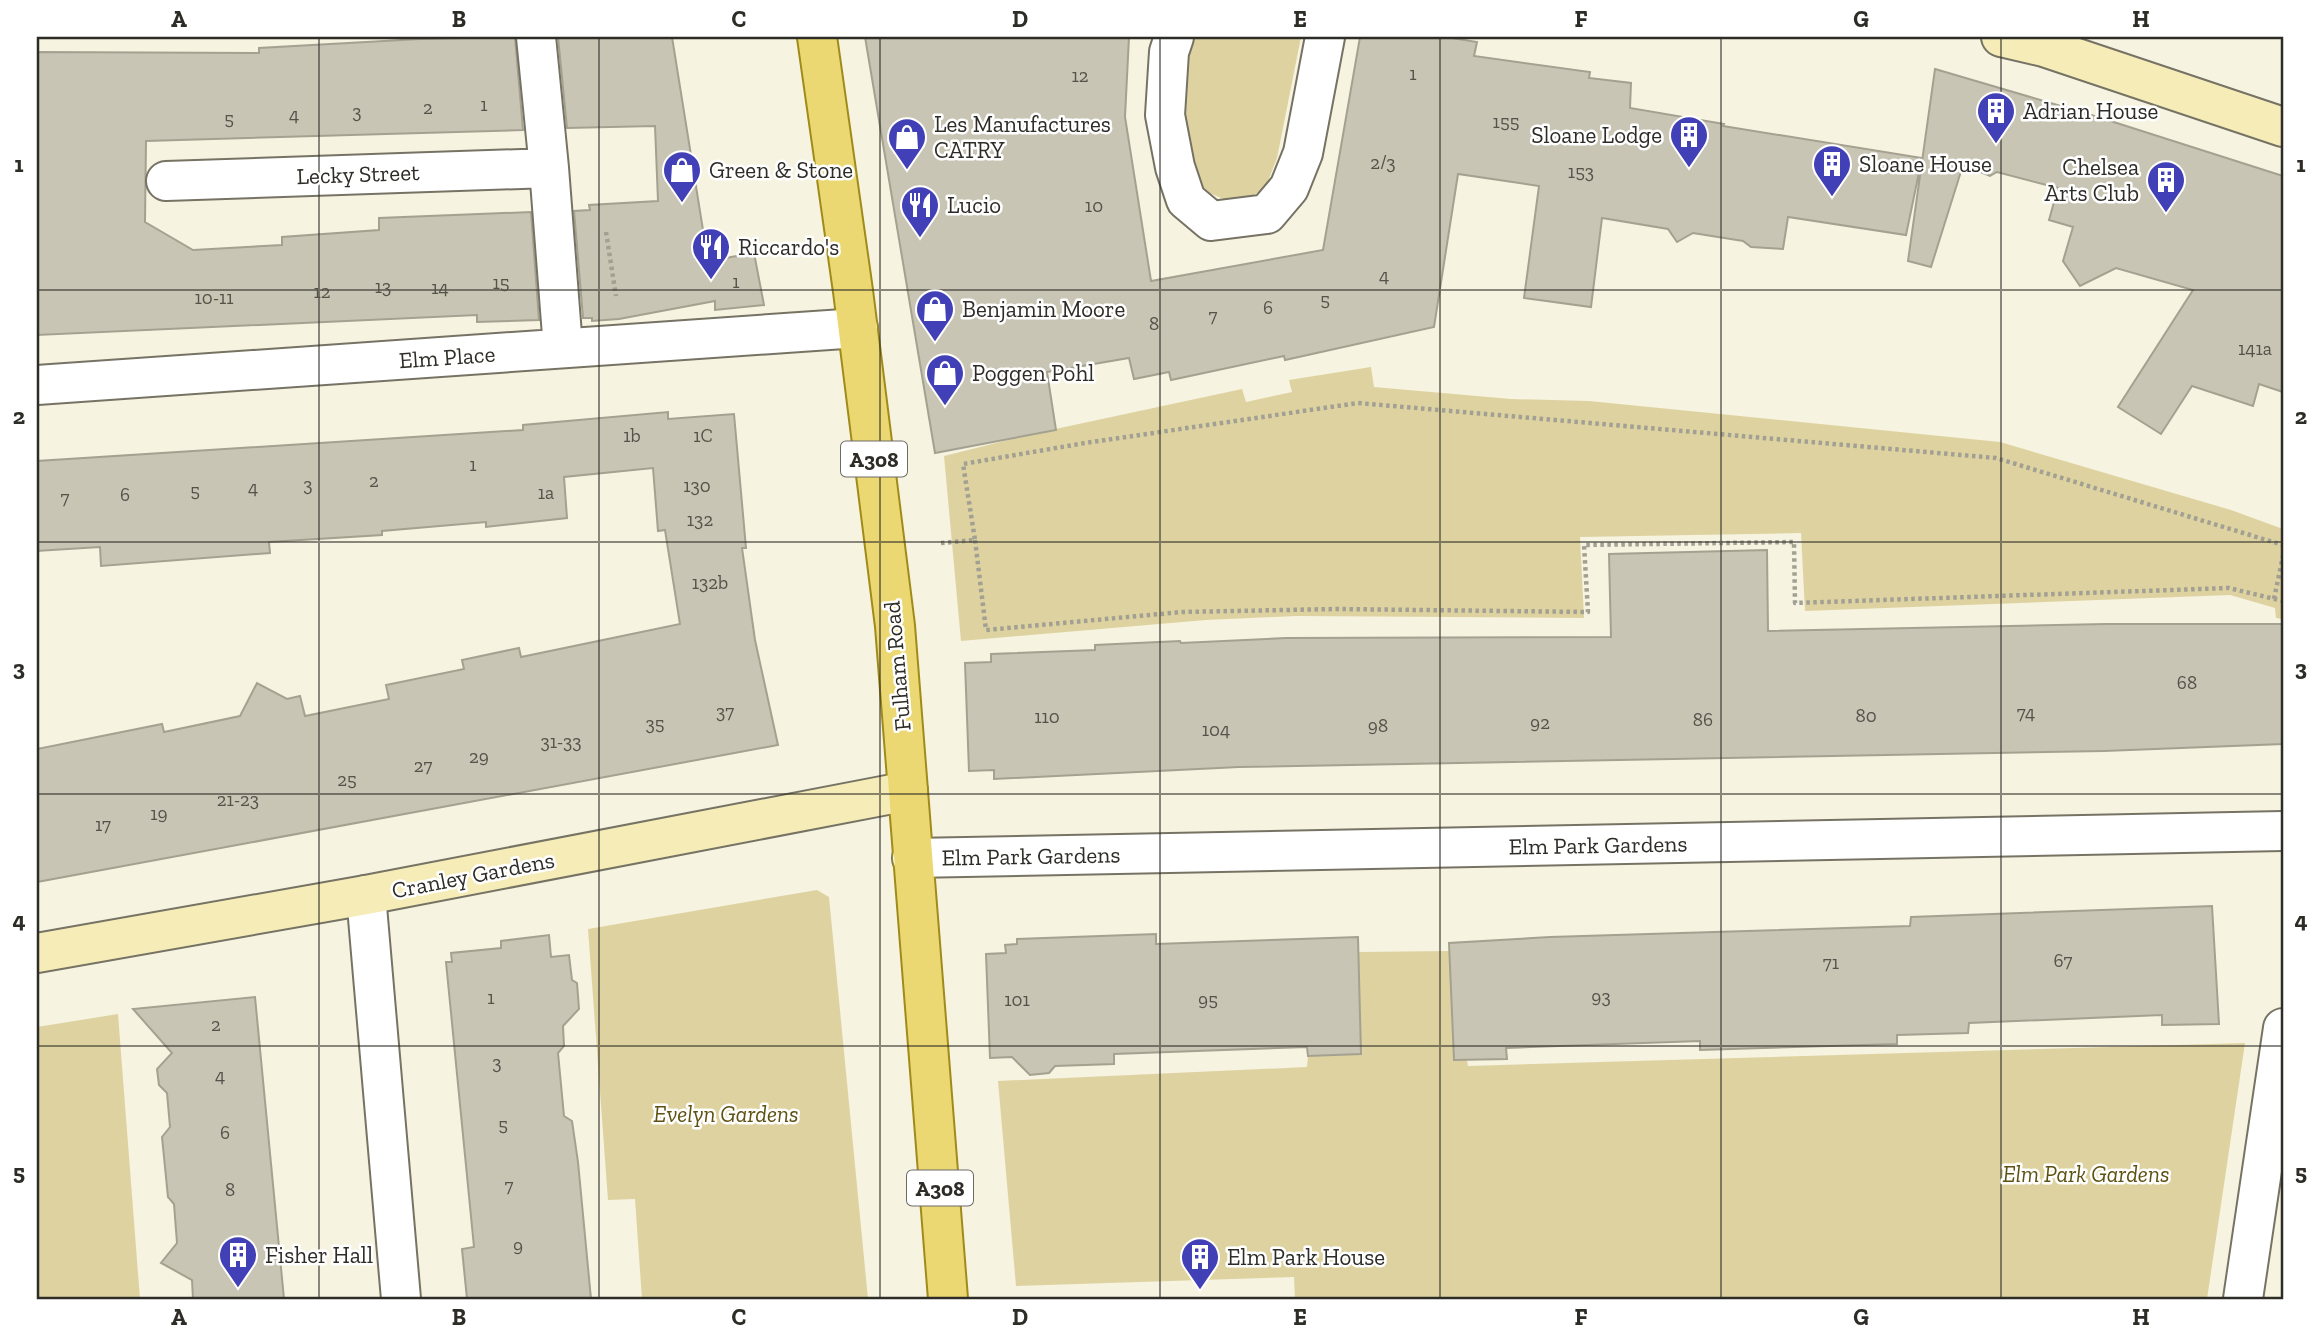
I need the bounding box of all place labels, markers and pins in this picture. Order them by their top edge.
building icon: Adrian House [1975,90,2017,145]
place label: Adrian House [2023,97,2158,125]
place label: Les Manufactures CATRY [934,110,1111,164]
building icon: Sloane Lodge [1668,114,1710,169]
shop icon: Les Manufactures CATRY [886,116,928,171]
place label: Sloane Lodge [1531,121,1662,149]
building icon: Sloane House [1811,143,1853,198]
shop icon: Green & Stone [661,149,703,204]
place label: Sloane House [1859,150,1992,178]
place label: Chelsea Arts Club [2044,153,2139,207]
place label: Green & Stone [709,156,853,184]
building icon: Chelsea Arts Club [2145,159,2187,214]
restaurant icon: Lucio [899,184,941,239]
place label: Lucio [947,191,1001,219]
restaurant icon: Riccardo's [690,226,732,281]
place label: Riccardo's [738,233,839,261]
shop icon: Benjamin Moore [914,288,956,343]
place label: Benjamin Moore [962,295,1125,323]
shop icon: Poggen Pohl [924,352,966,407]
place label: Poggen Pohl [972,359,1094,387]
building icon: Fisher Hall [217,1234,259,1289]
building icon: Elm Park House [1179,1236,1221,1291]
place label: Fisher Hall [265,1241,373,1269]
place label: Elm Park House [1227,1243,1385,1271]

